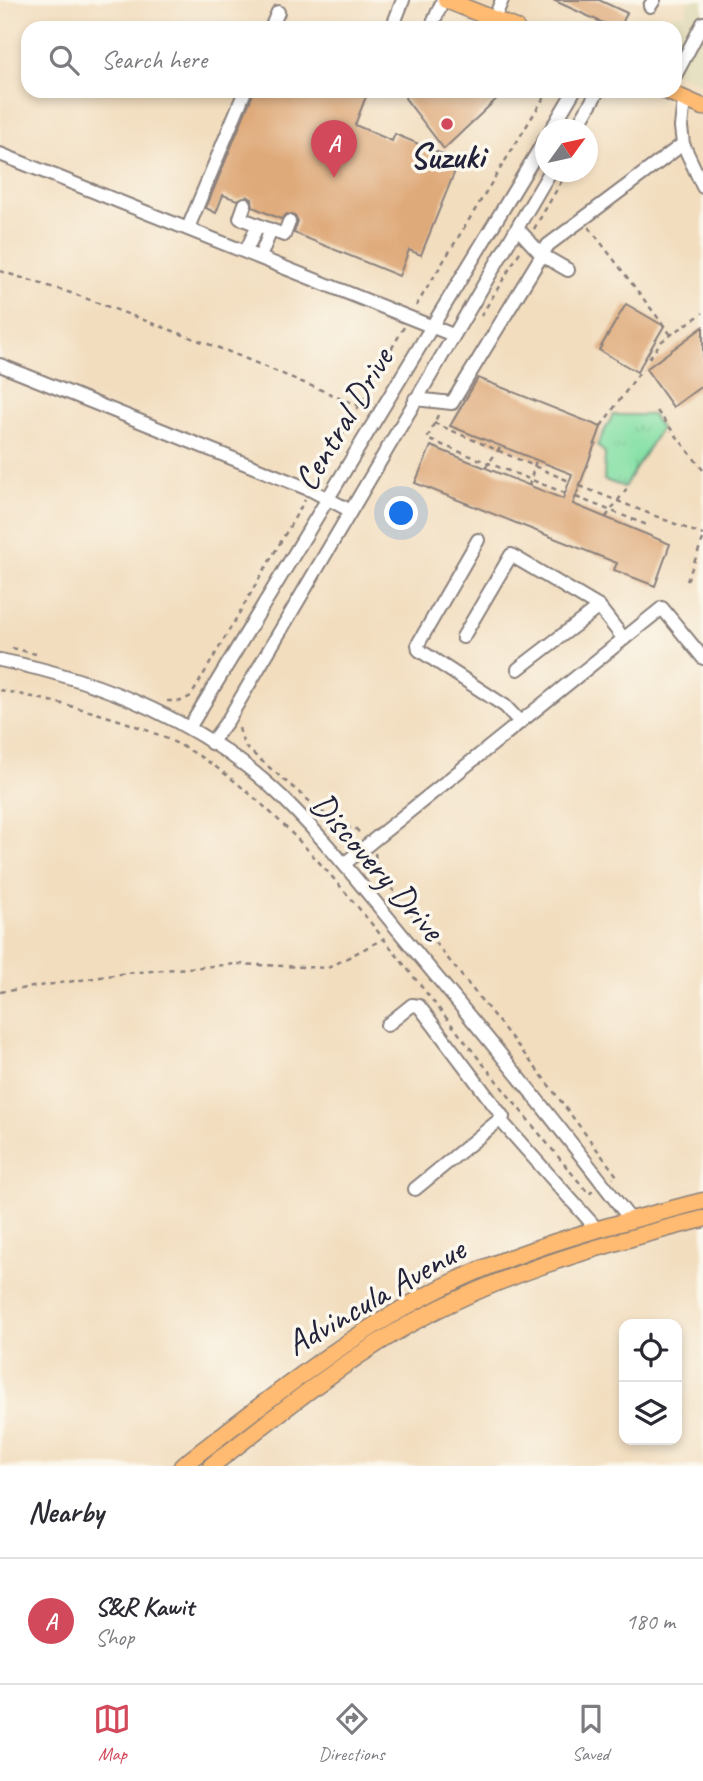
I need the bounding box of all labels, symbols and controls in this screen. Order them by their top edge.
search box [21,21,682,98]
icon: search [45,41,83,79]
text: Search here [101,43,207,76]
marker: Suzuki [439,116,455,132]
north arrow [535,119,598,182]
pin: A [311,120,357,178]
place label: Suzuki [410,134,489,179]
street label: Central Drive [283,337,405,499]
your location [384,496,418,530]
street label: Discovery Drive [301,783,456,952]
street label: Advincula Avenue [277,1226,475,1366]
map controls [619,1319,682,1445]
button: locate [619,1319,682,1382]
button: layers [619,1382,682,1445]
text: Nearby [28,1493,104,1531]
text: S&R Kawit [95,1590,194,1623]
text: A [45,1607,57,1636]
text: 180 m [626,1607,675,1636]
text: Shop [95,1623,134,1652]
tab: Map [93,1700,131,1766]
tab: Directions [318,1700,385,1766]
tab: Saved [572,1700,610,1766]

